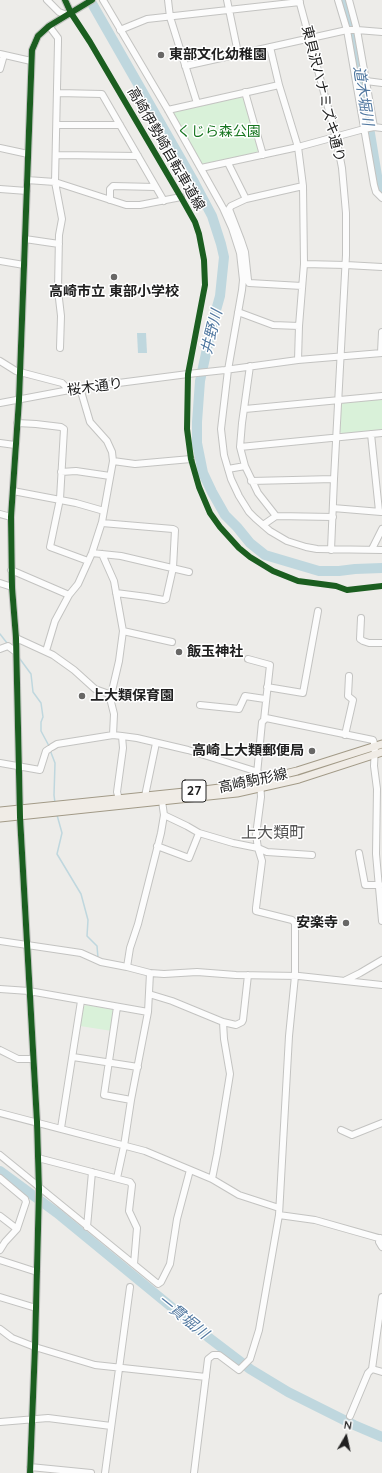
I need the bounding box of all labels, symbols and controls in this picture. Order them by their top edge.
street label: 東貝沢ハナミズキ通り [298,24,348,164]
place label: 東部文化幼稚園 [169,47,267,63]
marker: 東部文化幼稚園 [156,50,166,60]
water label: 道木堀川 [349,65,377,127]
street label: 高崎伊勢崎自転車道線 [124,84,208,214]
park label: くじら森公園 [177,124,261,140]
marker: 高崎市立 東部小学校 [109,272,119,282]
place label: 高崎市立 東部小学校 [49,284,179,300]
water label: 井野川 [198,308,226,356]
street label: 桜木通り [66,375,124,399]
place label: 飯玉神社 [187,644,243,660]
marker: 飯玉神社 [174,647,184,657]
place label: 上大類保育園 [90,688,174,704]
marker: 上大類保育園 [77,691,87,701]
place label: 高崎上大類郵便局 [192,743,304,759]
marker: 高崎上大類郵便局 [307,746,317,756]
street label: 高崎駒形線 [217,766,289,796]
road number: 27 [182,780,206,802]
district label: 上大類町 [241,823,305,843]
place label: 安楽寺 [296,915,338,931]
marker: 安楽寺 [341,918,351,928]
water label: 一貫堀川 [154,1291,212,1343]
north arrow [326,1417,366,1457]
text: N [343,1418,353,1433]

